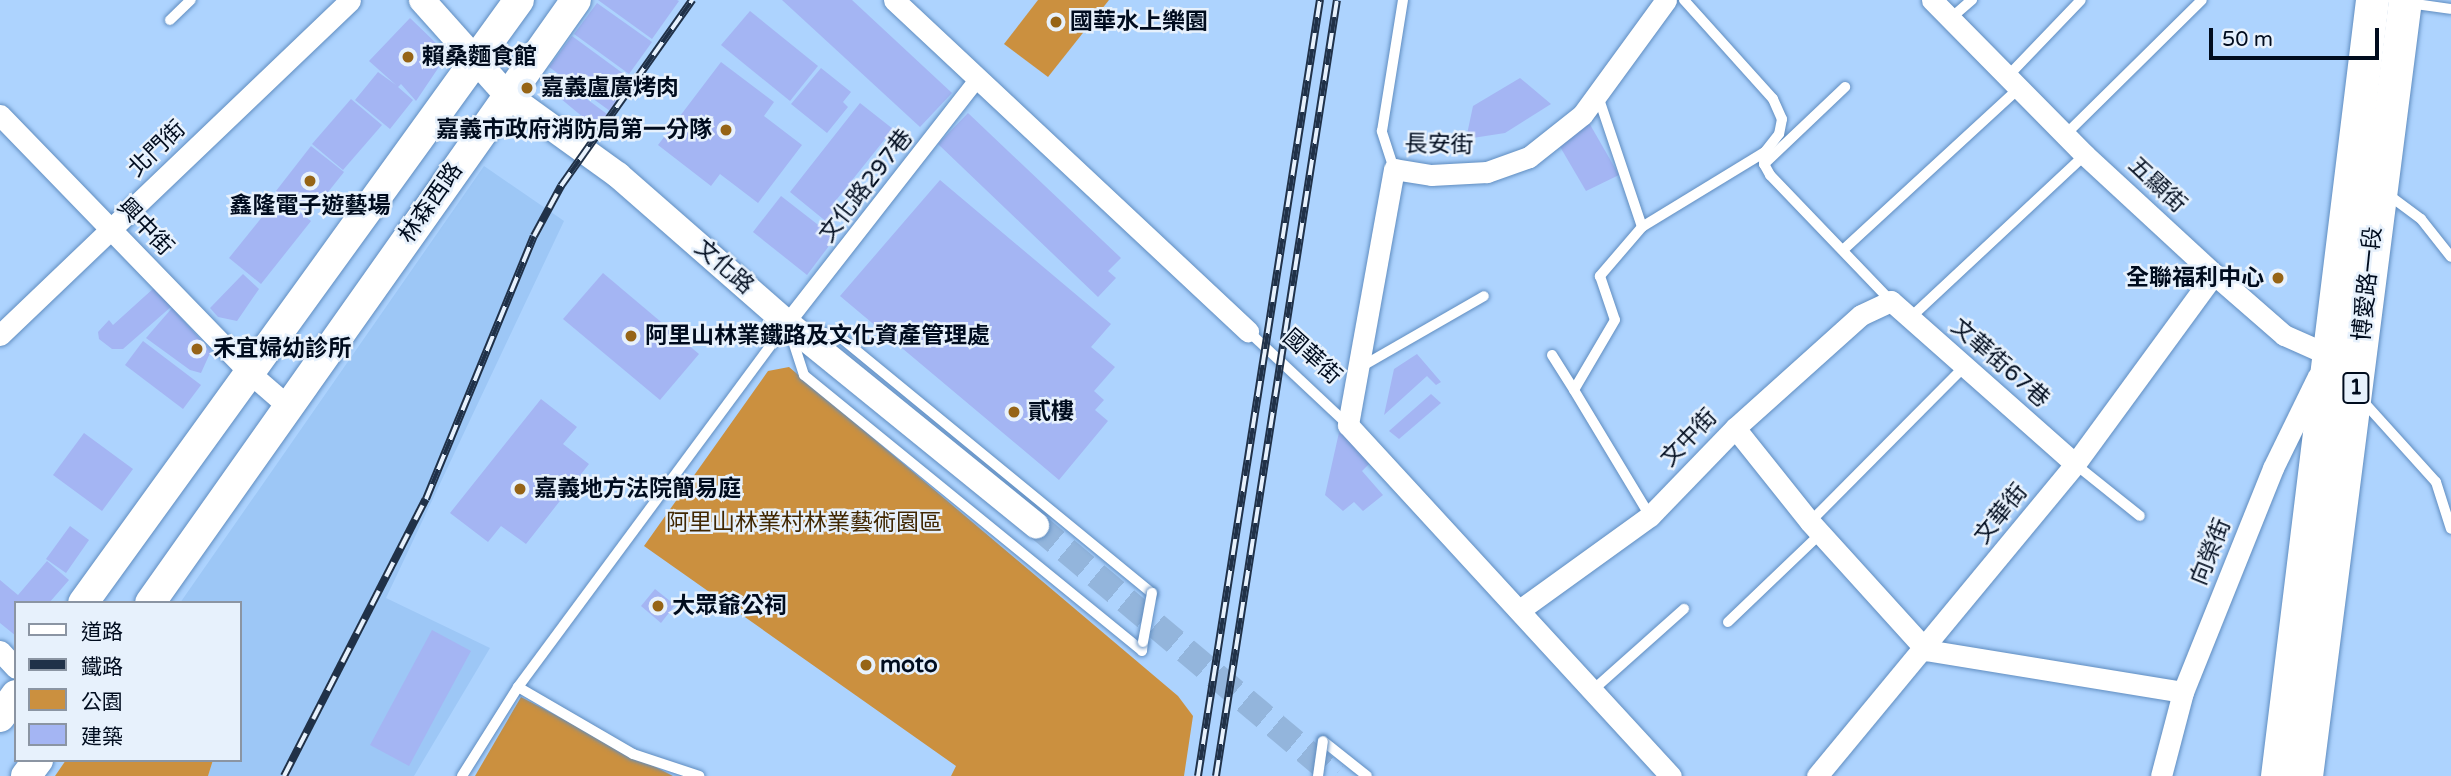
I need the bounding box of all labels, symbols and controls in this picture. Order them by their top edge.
place label: 國華水上樂園 [1070,8,1208,36]
marker: 國華水上樂園 [1048,14,1064,30]
scale bar [2213,14,2383,58]
text: 50 m [2222,27,2273,52]
place label: 賴桑麵食館 [422,43,537,71]
marker: 賴桑麵食館 [400,49,416,65]
place label: 嘉義盧廣烤肉 [541,74,679,102]
marker: 嘉義盧廣烤肉 [519,80,535,96]
street label: 北門街 [123,115,191,183]
place label: 嘉義市政府消防局第一分隊 [436,116,712,144]
marker: 嘉義市政府消防局第一分隊 [718,122,734,138]
street label: 文化路297巷 [813,124,919,248]
street label: 長安街 [1404,131,1474,159]
street label: 五顯街 [2122,151,2192,219]
street label: 林森西路 [393,157,469,249]
marker: 鑫隆電子遊藝場 [302,173,318,189]
place label: 鑫隆電子遊藝場 [230,192,390,220]
street label: 興中街 [111,193,179,261]
street label: 博愛路一段 [2348,225,2388,343]
street label: 文化路 [689,234,759,300]
place label: 全聯福利中心 [2126,264,2264,292]
marker: 全聯福利中心 [2270,270,2286,286]
street label: 文華街67巷 [1945,313,2055,413]
place label: 阿里山林業鐵路及文化資產管理處 [645,322,990,350]
street label: 國華街 [1277,324,1347,390]
marker: 阿里山林業鐵路及文化資產管理處 [623,328,639,344]
place label: 禾宜婦幼診所 [213,335,351,363]
marker: 禾宜婦幼診所 [187,339,207,359]
road number: 1 [2342,370,2370,406]
place label: 貳樓 [1028,398,1074,426]
marker: 貳樓 [1006,404,1022,420]
street label: 文中街 [1655,404,1723,472]
place label: 嘉義地方法院簡易庭 [534,475,741,503]
street label: 文華街 [1969,479,2033,549]
marker: 嘉義地方法院簡易庭 [512,481,528,497]
park label: 阿里山林業村林業藝術園區 [666,509,942,537]
street label: 向榮街 [2185,515,2237,589]
place label: 大眾爺公祠 [672,592,787,620]
marker: 大眾爺公祠 [650,598,666,614]
legend [14,601,242,762]
text: 道路 [81,620,123,645]
place label: moto [880,651,938,679]
text: 鐵路 [81,655,123,680]
marker: moto [858,657,874,673]
text: 公園 [81,690,123,715]
text: 建築 [81,725,123,750]

